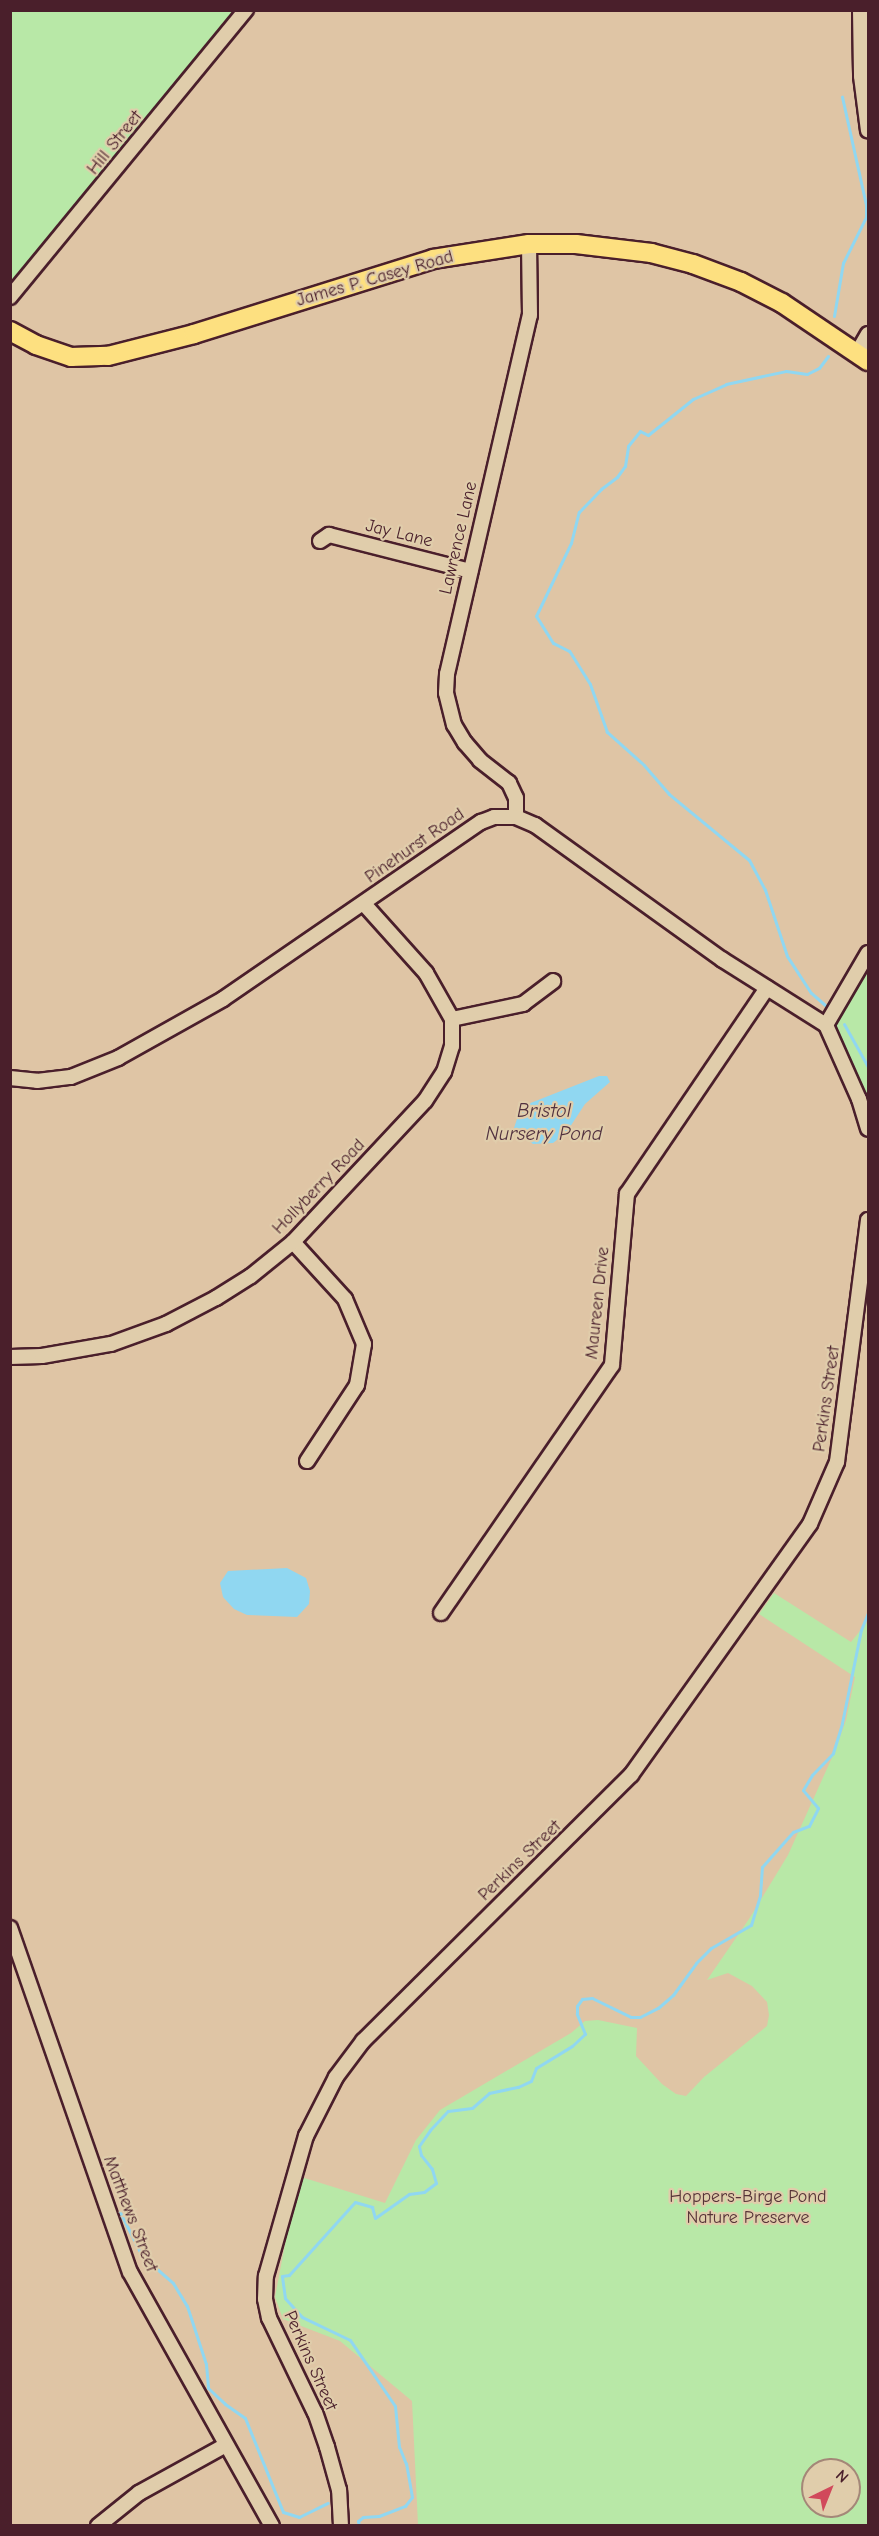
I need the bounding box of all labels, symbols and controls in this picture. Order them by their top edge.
street label: Hill Street [83,107,147,179]
street label: James P. Casey Road [294,246,456,312]
street label: Lawrence Lane [436,479,482,597]
street label: Jay Lane [363,515,435,553]
street label: Pinehurst Road [361,804,469,888]
water label: Bristol Nursery Pond [486,1098,602,1145]
street label: Hollyberry Road [268,1135,370,1239]
street label: Maureen Drive [581,1246,615,1360]
street label: Perkins Street [809,1345,845,1453]
street label: Perkins Street [474,1816,566,1906]
street label: Matthews Street [98,2153,162,2275]
park label: Hoppers-Birge Pond Nature Preserve [669,2187,827,2230]
street label: Perkins Street [278,2308,342,2414]
north arrow [801,2458,861,2518]
text: N [832,2466,852,2486]

